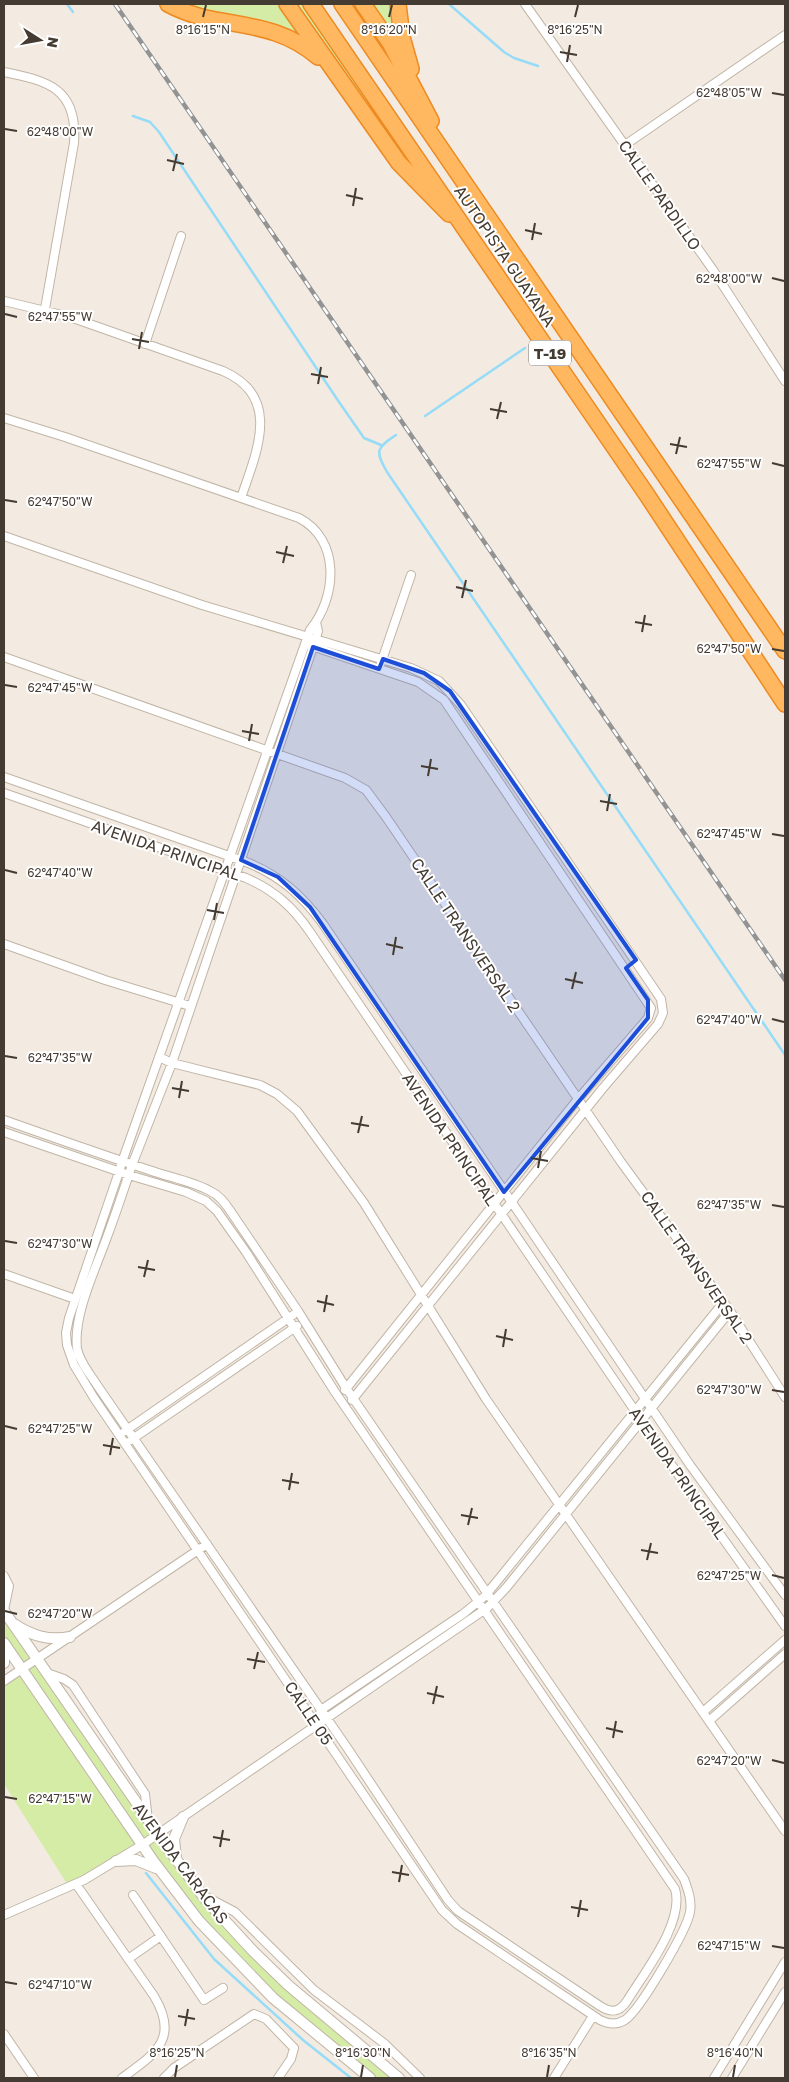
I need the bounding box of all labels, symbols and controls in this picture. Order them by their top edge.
north arrow [15,15,65,65]
text: 8°16'15"N [176,22,230,37]
text: 8°16'20"N [361,22,417,37]
text: 8°16'25"N [547,22,603,37]
text: N [44,36,63,49]
text: 62°48'05"W [696,85,762,100]
text: 62°48'00"W [27,124,94,139]
street label: CALLE PARDILLO [615,136,705,254]
street label: AUTOPISTA GUAYANA [450,182,560,331]
text: 62°48'00"W [696,271,763,286]
text: 62°47'55"W [28,309,93,324]
road number: T-19 [529,340,571,366]
text: 62°47'55"W [697,456,762,471]
text: 62°47'50"W [28,494,93,509]
text: 62°47'50"W [697,641,762,656]
text: 62°47'45"W [28,680,93,695]
street label: AVENIDA PRINCIPAL [89,815,243,885]
text: 62°47'45"W [697,826,762,841]
street label: CALLE TRANSVERSAL 2 [407,854,525,1016]
text: 62°47'40"W [27,865,93,880]
text: 62°47'40"W [696,1012,762,1027]
text: 62°47'35"W [28,1050,93,1065]
street label: AVENIDA PRINCIPAL [398,1069,502,1209]
street label: CALLE TRANSVERSAL 2 [637,1187,757,1347]
text: 62°47'35"W [697,1197,762,1212]
text: 62°47'30"W [27,1236,93,1251]
text: 62°47'30"W [696,1382,762,1397]
street label: AVENIDA PRINCIPAL [625,1403,731,1543]
text: 62°47'25"W [28,1421,93,1436]
text: 62°47'25"W [697,1568,762,1583]
text: 62°47'20"W [28,1606,93,1621]
street label: CALLE 05 [280,1677,338,1749]
text: 62°47'20"W [697,1753,762,1768]
text: 62°47'15"W [28,1791,92,1806]
street label: AVENIDA CARACAS [129,1798,233,1928]
text: 62°47'15"W [697,1938,761,1953]
text: 62°47'10"W [28,1977,92,1992]
text: 8°16'25"N [149,2045,205,2060]
text: 8°16'30"N [335,2045,391,2060]
text: 8°16'35"N [521,2045,577,2060]
text: 8°16'40"N [707,2045,763,2060]

